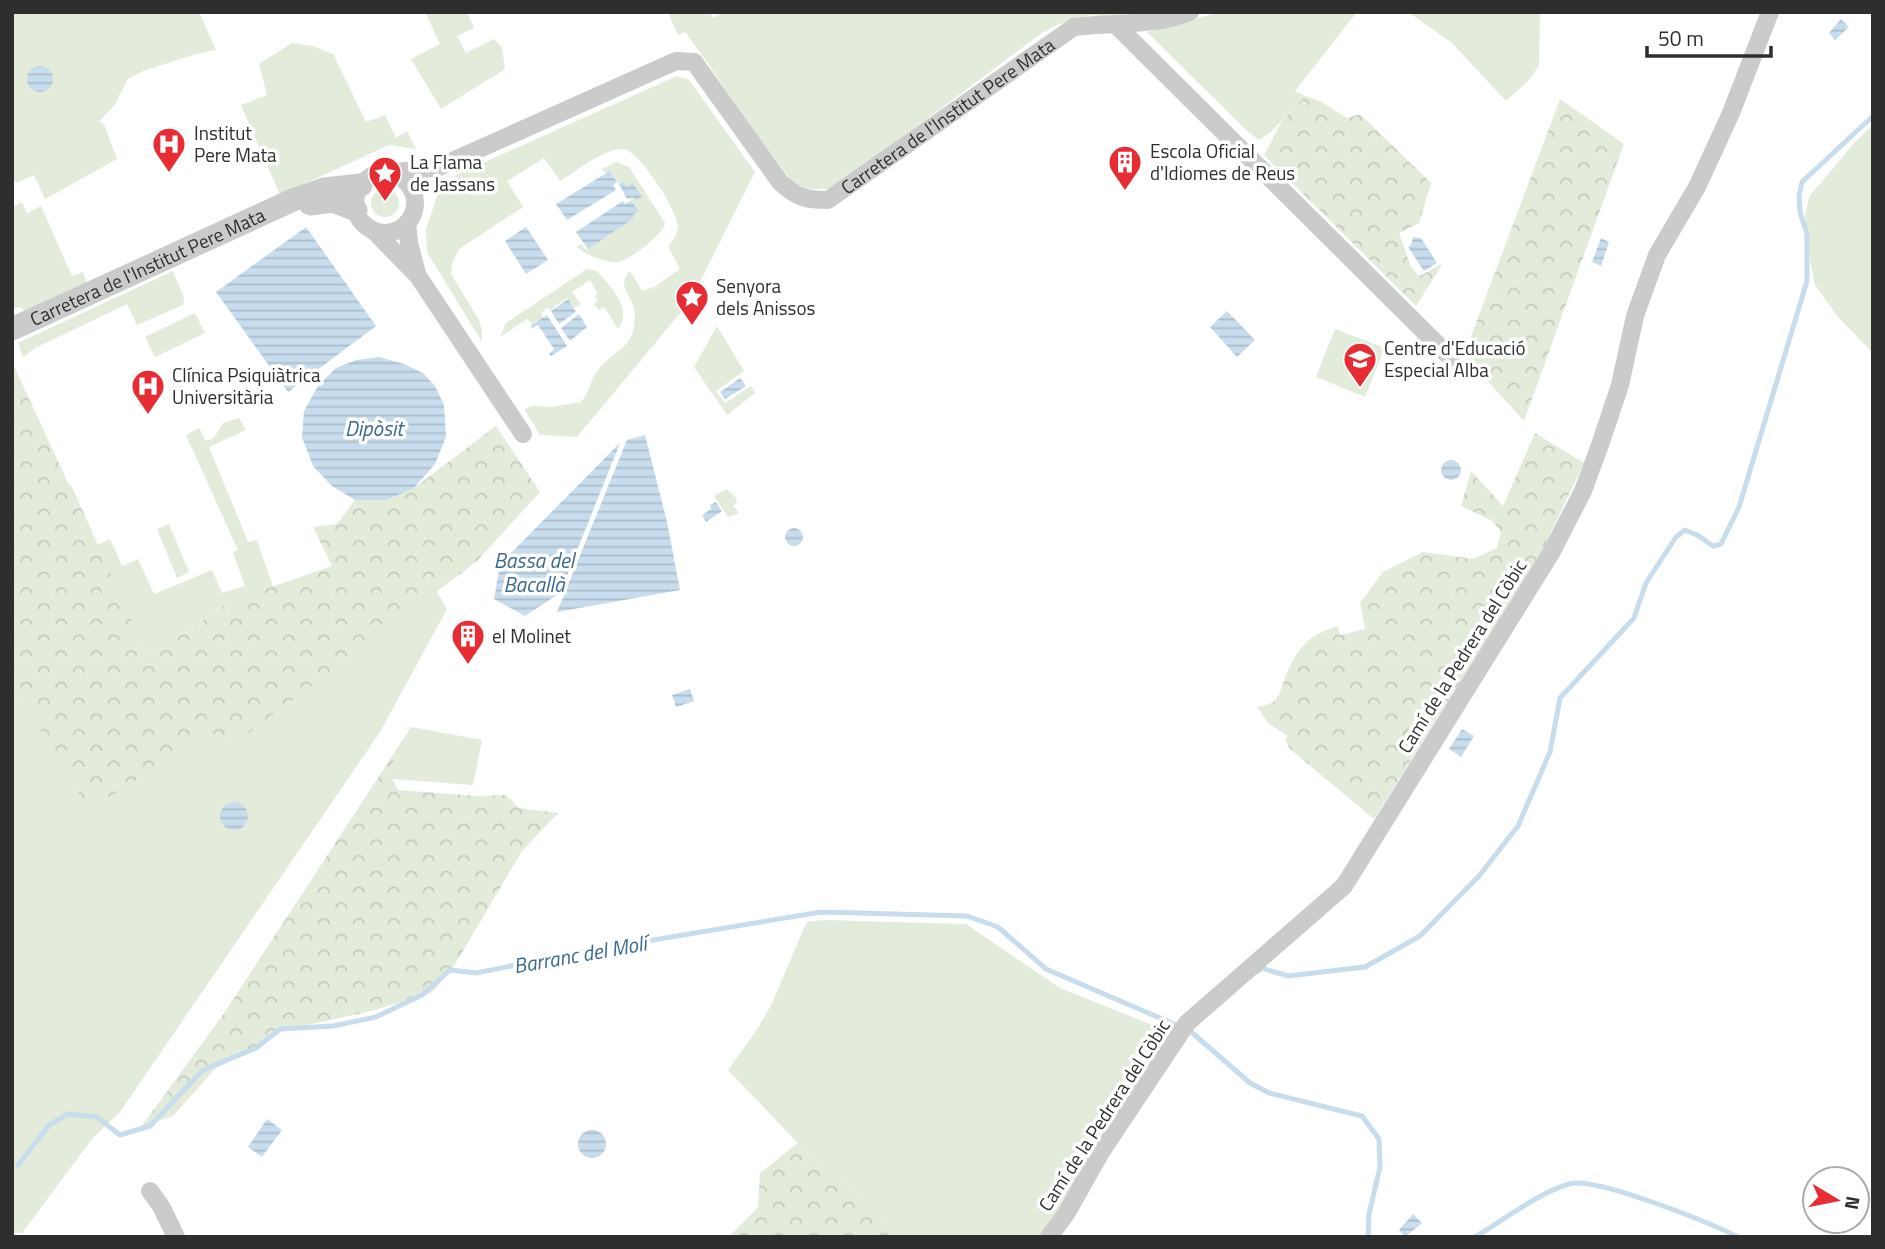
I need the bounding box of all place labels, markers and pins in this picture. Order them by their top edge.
place label: Institut Pere Mata [194,118,277,169]
hospital icon: Institut Pere Mata [150,125,188,174]
place label: Escola Oficial d'Idiomes de Reus [1150,136,1295,187]
building icon: Escola Oficial d'Idiomes de Reus [1106,143,1144,192]
place label: La Flama de Jassans [410,147,495,198]
place icon: La Flama de Jassans [366,154,404,203]
place label: Senyora dels Anissos [716,271,815,322]
place icon: Senyora dels Anissos [673,278,711,327]
place label: Centre d'Educació Especial Alba [1384,333,1525,384]
school or university icon: Centre d'Educació Especial Alba [1341,340,1379,389]
place label: Clínica Psiquiàtrica Universitària [172,360,321,411]
hospital icon: Clínica Psiquiàtrica Universitària [129,367,167,416]
building icon: el Molinet [449,617,487,666]
place label: el Molinet [492,621,571,650]

